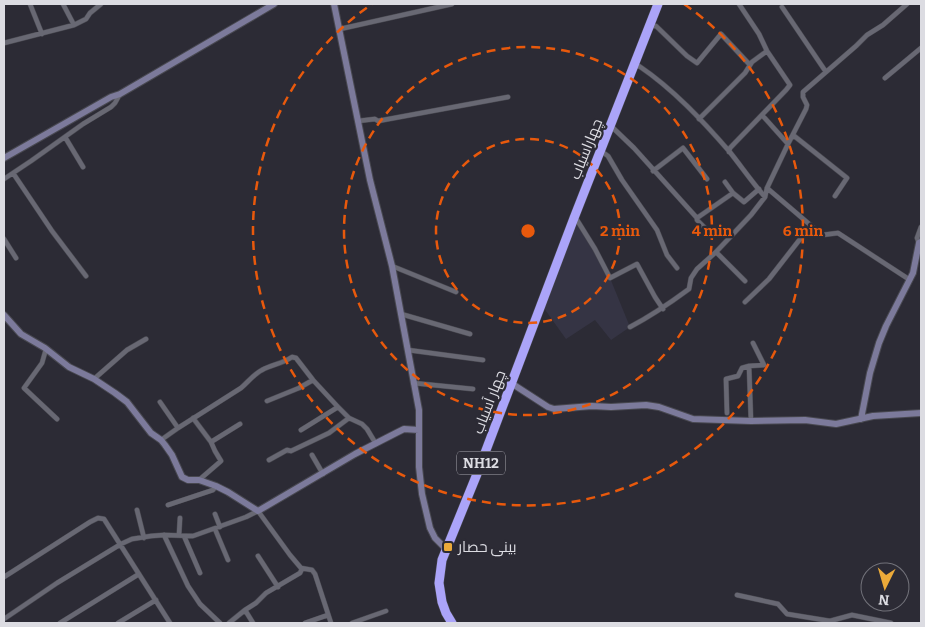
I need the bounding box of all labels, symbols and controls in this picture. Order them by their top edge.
street label: چهاراسیاب [566,116,607,182]
centre of rings [519,222,537,240]
text: 2 min [600,222,640,240]
text: 4 min [692,222,733,240]
text: 6 min [783,222,823,240]
street label: چهار آسیاب [469,368,510,437]
road number: NH12 [457,452,505,474]
place label: بینی حصار [457,538,517,557]
marker: بینی حصار [442,541,454,553]
north arrow [860,562,910,612]
text: N [878,590,890,608]

